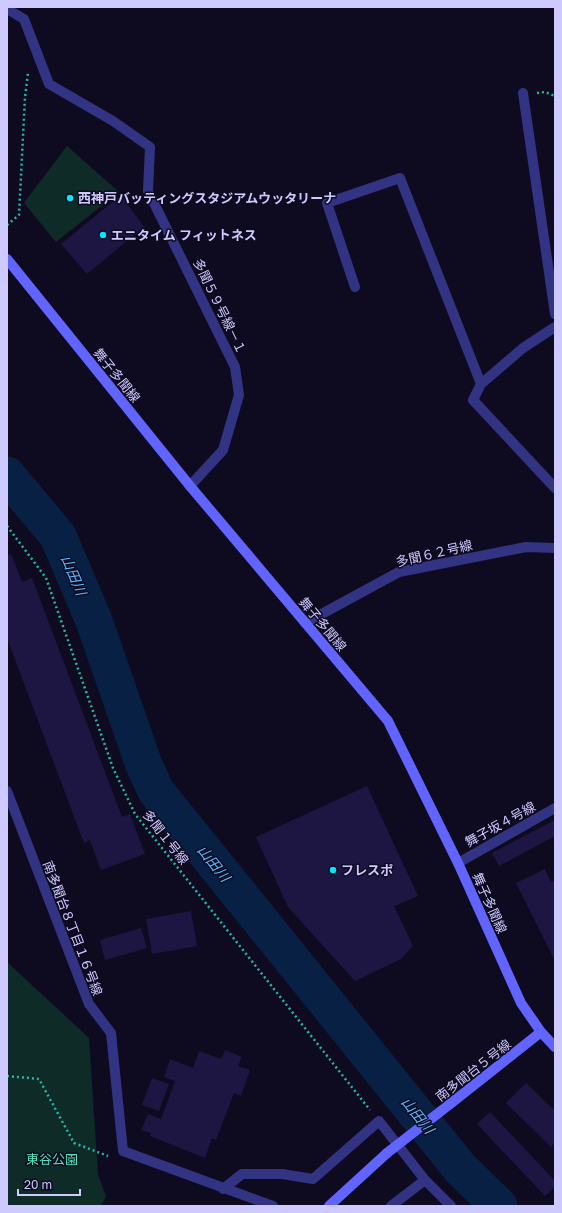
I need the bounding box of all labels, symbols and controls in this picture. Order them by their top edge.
place label: 西神戸バッティングスタジアムウッタリーナ [78,190,336,206]
marker: 西神戸バッティングスタジアムウッタリーナ [65,193,75,203]
place label: エニタイム フィットネス [111,227,257,243]
marker: エニタイム フィットネス [98,230,108,240]
street label: 多聞５９号線－１ [190,256,250,356]
street label: 舞子多聞線 [90,345,144,405]
street label: 多聞６２号線 [394,536,474,570]
water label: 山田川 [58,552,91,599]
street label: 舞子多聞線 [296,594,350,654]
street label: 舞子坂４号線 [462,798,538,850]
street label: 多聞１号線 [140,806,192,868]
water label: 山田川 [194,841,235,886]
street label: 南多聞台８丁目１６号線 [40,858,106,998]
place label: フレスポ [341,862,393,878]
marker: フレスポ [328,865,338,875]
street label: 舞子多聞線 [469,870,511,936]
street label: 南多聞台５号線 [432,1036,514,1104]
water label: 山田川 [398,1093,439,1138]
park label: 東谷公園 [26,1151,78,1167]
scale bar [18,1171,80,1197]
text: 20 m [24,1177,52,1192]

